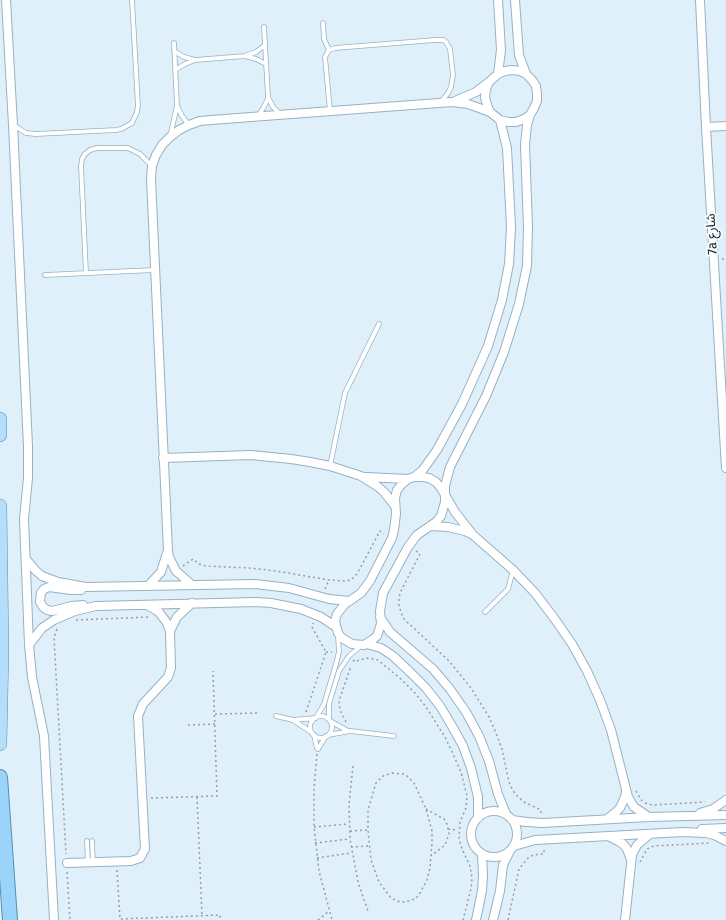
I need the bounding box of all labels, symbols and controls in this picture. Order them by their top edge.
street label: 7a شارع [703,213,721,255]

